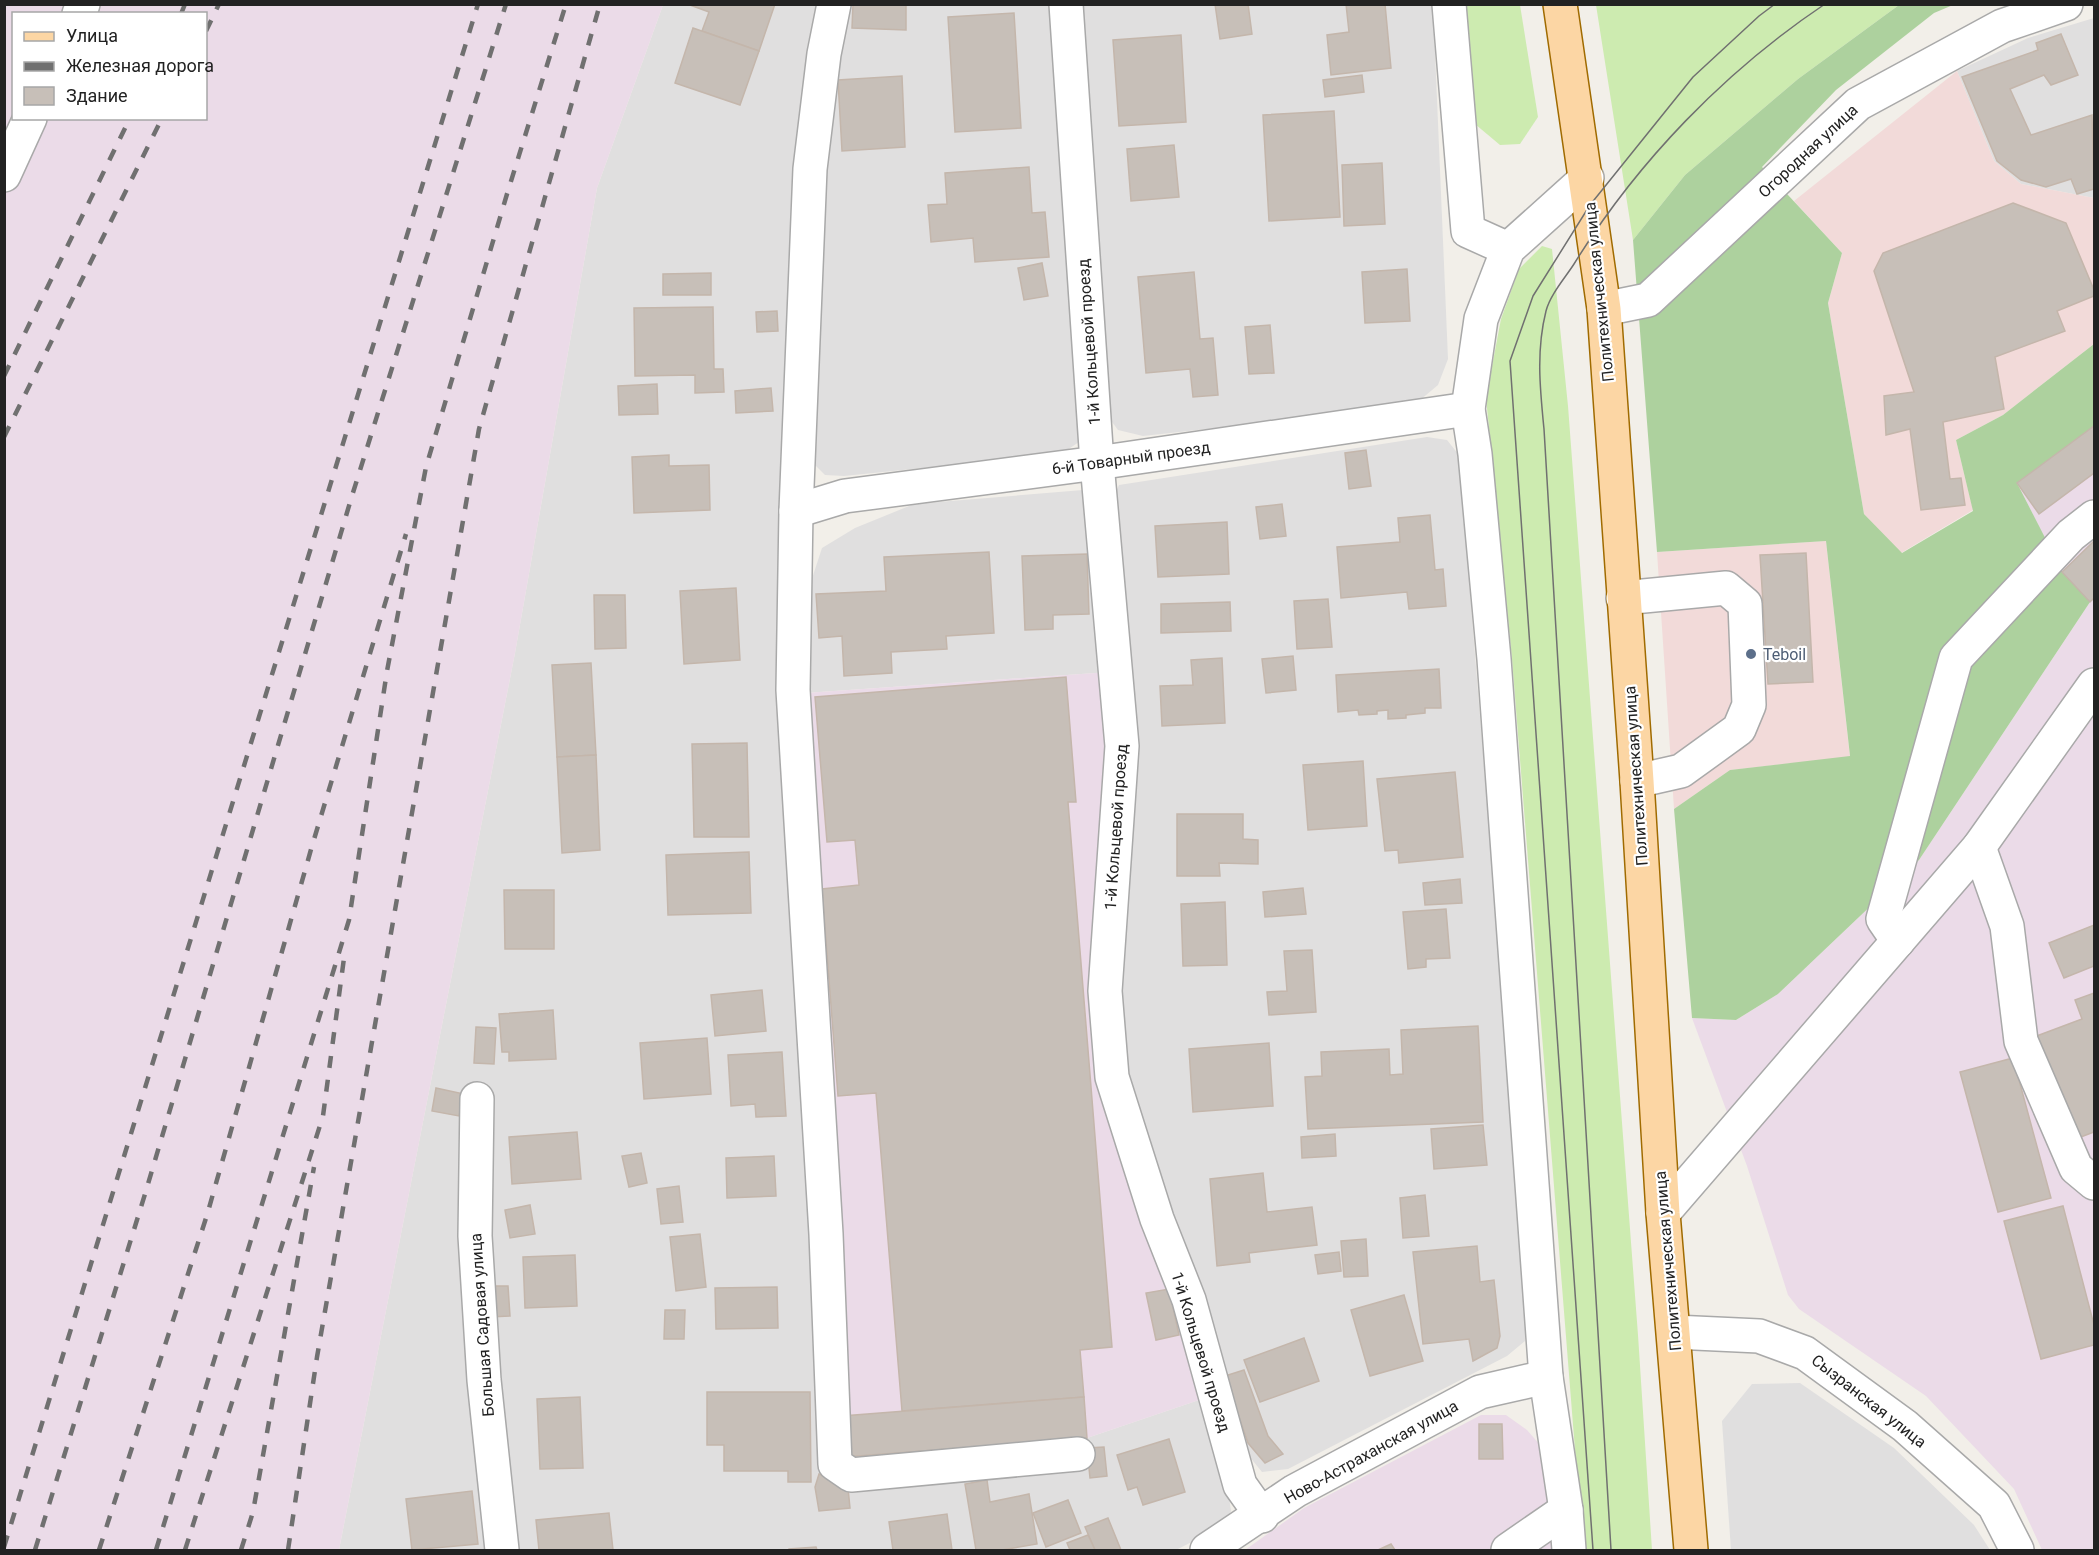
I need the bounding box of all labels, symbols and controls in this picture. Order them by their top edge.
legend [12,12,207,120]
text: Улица [66,25,118,46]
text: Железная дорога [66,55,214,76]
text: Здание [66,85,128,106]
street label: Огородная улица [1755,100,1861,202]
street label: Политехническая улица [1580,201,1618,383]
street label: 1-й Кольцевой проезд [1074,258,1104,426]
street label: 6-й Товарный проезд [1051,437,1212,479]
place label: Teboil [1763,645,1806,664]
marker: Teboil [1744,647,1758,661]
street label: Политехническая улица [1620,685,1652,867]
street label: 1-й Кольцевой проезд [1101,743,1131,911]
street label: Политехническая улица [1651,1170,1685,1352]
street label: Большая Садовая улица [466,1233,498,1417]
street label: 1-й Кольцевой проезд [1168,1270,1235,1435]
street label: Сызранская улица [1808,1350,1930,1452]
street label: Ново-Астраханская улица [1281,1396,1461,1508]

